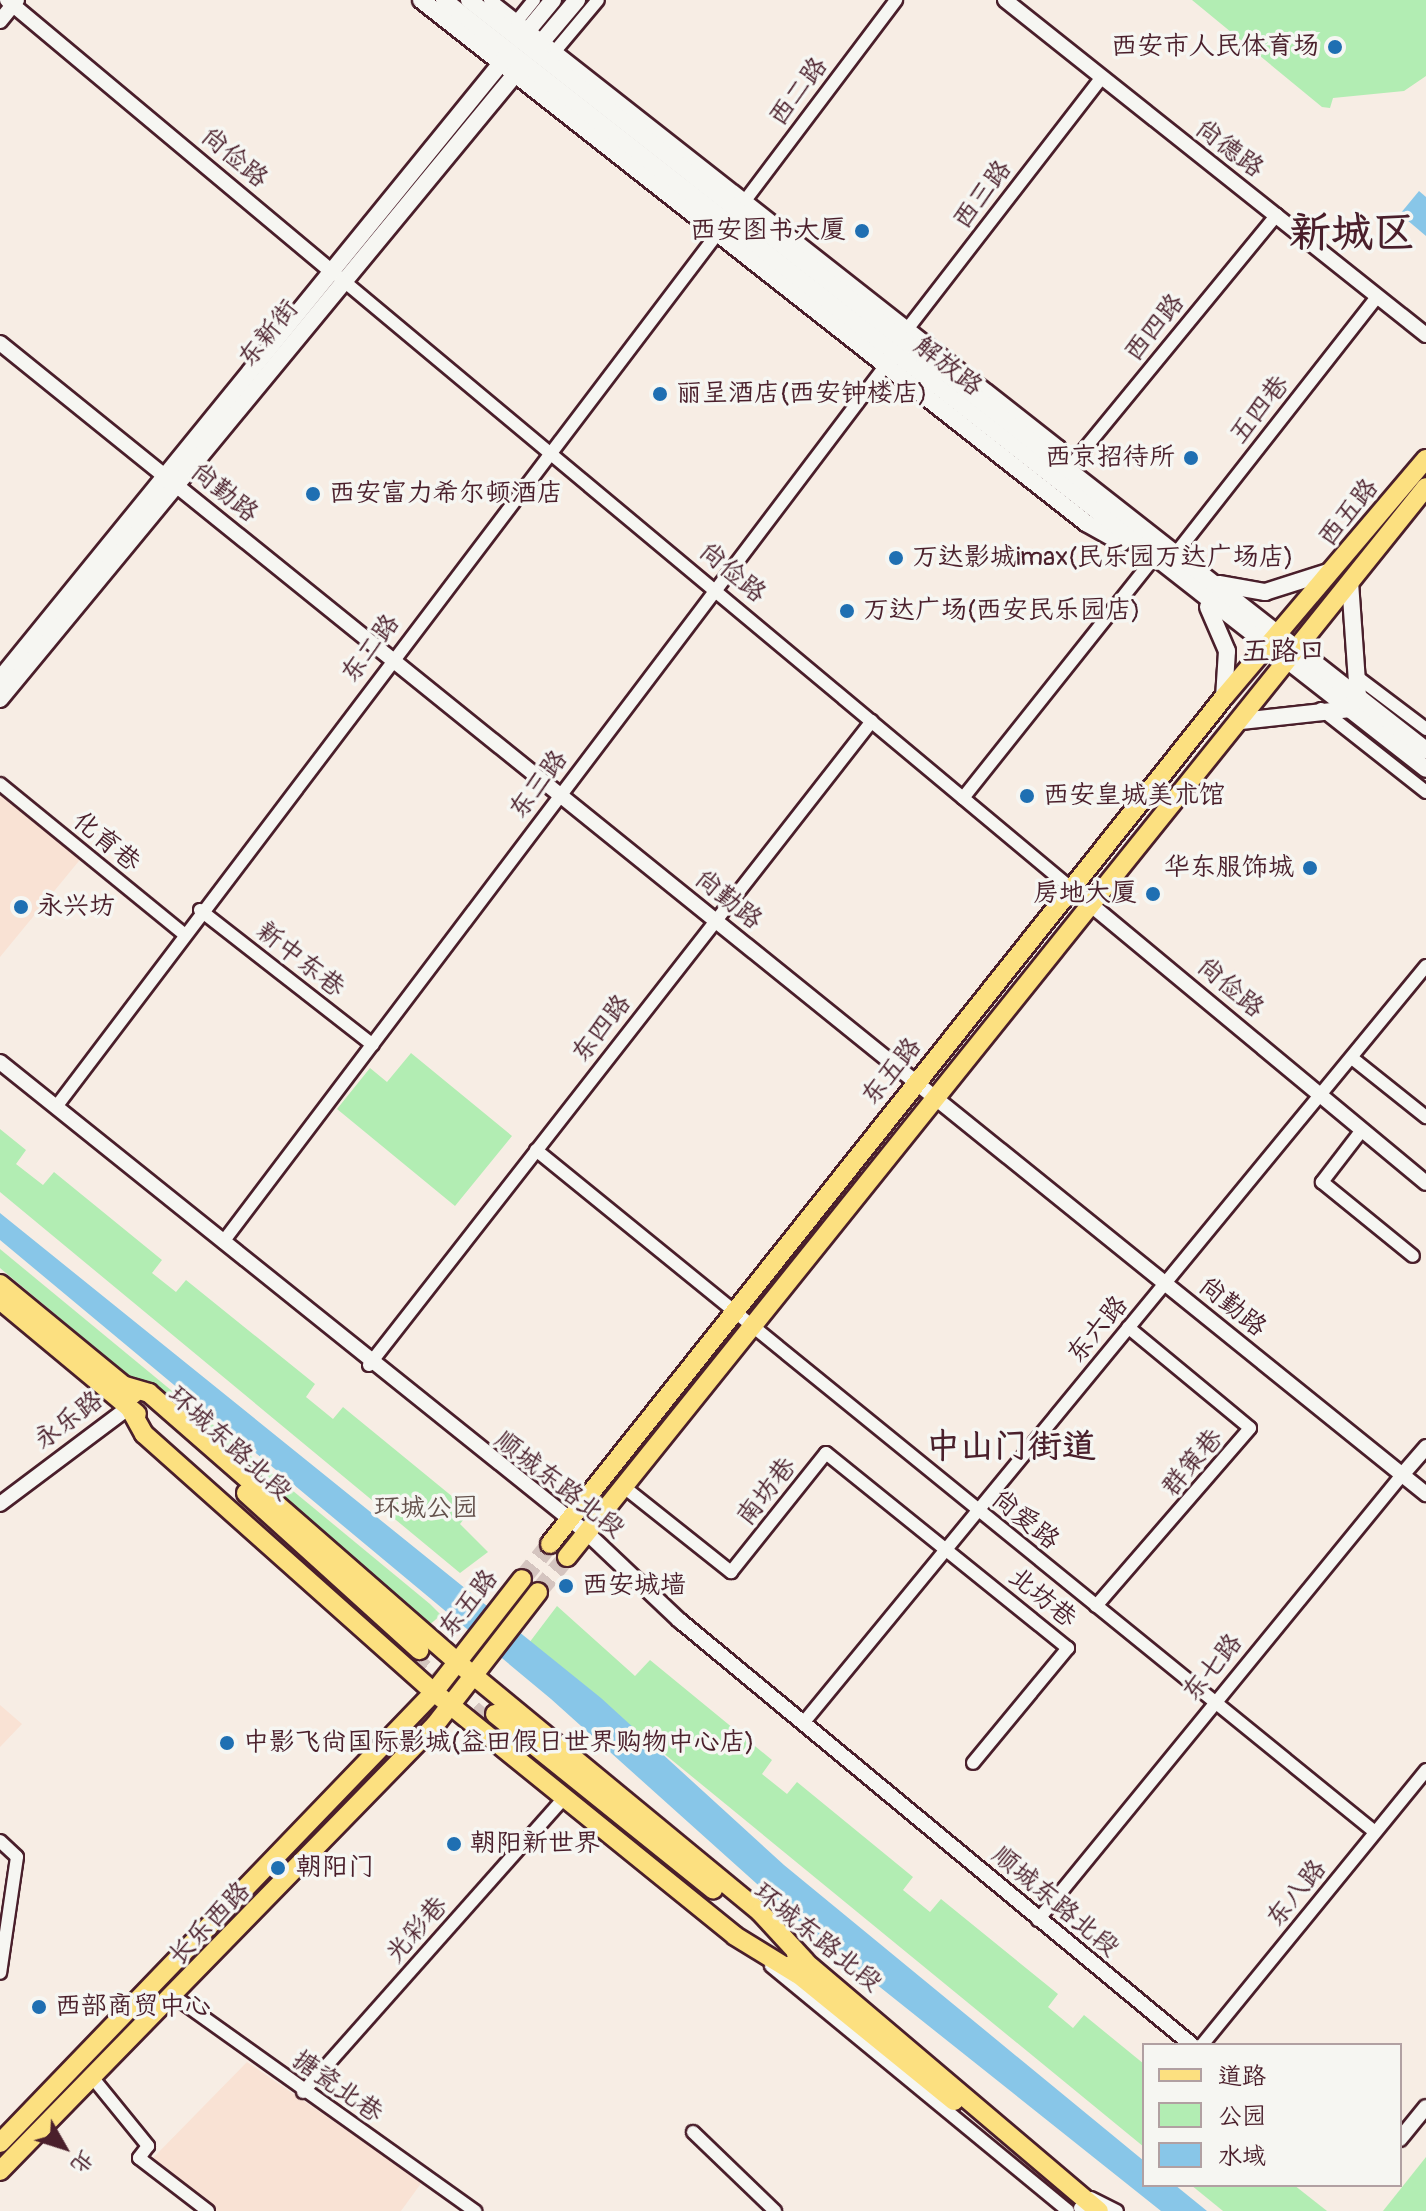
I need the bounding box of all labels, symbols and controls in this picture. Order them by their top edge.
place label: 西安市人民体育场 [1111,31,1319,63]
marker: 西安市人民体育场 [1326,38,1344,56]
street label: 西二路 [763,51,835,133]
street label: 尚德路 [1188,113,1270,185]
street label: 尚俭路 [194,121,274,195]
street label: 西三路 [947,154,1019,236]
district label: 新城区 [1289,208,1415,258]
place label: 西安图书大厦 [690,215,846,247]
marker: 西安图书大厦 [853,222,871,240]
street label: 西四路 [1118,288,1192,368]
street label: 东新街 [232,294,306,374]
street label: 解放路 [908,331,988,403]
street label: 五四巷 [1224,370,1296,450]
place label: 丽呈酒店(西安钟楼店) [676,378,927,410]
marker: 丽呈酒店(西安钟楼店) [651,385,669,403]
place label: 西京招待所 [1045,442,1175,474]
marker: 西京招待所 [1182,449,1200,467]
street label: 尚勤路 [184,456,264,530]
street label: 西五路 [1312,473,1386,553]
place label: 西安富力希尔顿酒店 [329,478,563,510]
marker: 西安富力希尔顿酒店 [304,485,322,503]
street label: 尚俭路 [692,536,772,610]
place label: 万达影城imax(民乐园万达广场店) [912,542,1294,574]
marker: 万达影城imax(民乐园万达广场店) [887,549,905,567]
place label: 万达广场(西安民乐园店) [863,595,1140,627]
marker: 万达广场(西安民乐园店) [838,602,856,620]
street label: 东二路 [335,608,407,690]
district label: 五路口 [1242,635,1326,669]
street label: 东三路 [503,744,575,826]
place label: 西安皇城美术馆 [1043,780,1225,812]
marker: 西安皇城美术馆 [1018,787,1036,805]
street label: 化育巷 [66,805,146,879]
place label: 华东服饰城 [1164,852,1294,884]
marker: 华东服饰城 [1301,859,1319,877]
street label: 尚勤路 [688,863,768,937]
place label: 房地大厦 [1033,878,1137,910]
marker: 房地大厦 [1144,885,1162,903]
place label: 永兴坊 [37,891,115,923]
marker: 永兴坊 [12,898,30,916]
street label: 新中东巷 [249,916,351,1004]
street label: 尚俭路 [1190,951,1270,1025]
street label: 东四路 [566,989,638,1069]
street label: 东五路 [855,1032,929,1112]
street label: 尚勤路 [1192,1270,1272,1344]
street label: 东六路 [1061,1290,1135,1370]
street label: 环城东路北段 [161,1380,297,1508]
street label: 永乐路 [28,1385,110,1457]
street label: 群策巷 [1156,1423,1230,1503]
street label: 顺城东路北段 [488,1425,630,1545]
district label: 中山门街道 [926,1427,1096,1467]
street label: 南坊巷 [731,1452,803,1532]
street label: 尚爱路 [985,1483,1065,1557]
park label: 环城公园 [374,1493,478,1525]
street label: 北坊巷 [1002,1561,1082,1635]
street label: 东五路 [433,1564,505,1644]
place label: 西安城墙 [582,1570,686,1602]
marker: 西安城墙 [557,1577,575,1595]
street label: 东七路 [1176,1628,1250,1708]
place label: 中影飞尚国际影城(益田假日世界购物中心店) [243,1727,754,1759]
marker: 中影飞尚国际影城(益田假日世界购物中心店) [218,1734,236,1752]
place label: 朝阳新世界 [470,1828,600,1860]
marker: 朝阳新世界 [445,1835,463,1853]
street label: 顺城东路北段 [985,1840,1125,1964]
place label: 朝阳门 [296,1852,374,1884]
street label: 东八路 [1260,1854,1334,1934]
marker: 朝阳门 [267,1857,289,1879]
street label: 长乐西路 [163,1876,257,1972]
street label: 环城东路北段 [747,1877,887,1999]
street label: 光彩巷 [379,1891,455,1969]
place label: 西部商贸中心 [55,1991,211,2023]
marker: 西部商贸中心 [30,1998,48,2016]
legend [1142,2043,1402,2187]
street label: 搪瓷北巷 [285,2044,389,2130]
text: 道路 [1218,2062,1266,2091]
text: 公园 [1218,2102,1266,2131]
north arrow [24,2107,104,2187]
text: 水域 [1218,2142,1266,2171]
text: 北 [65,2145,100,2179]

